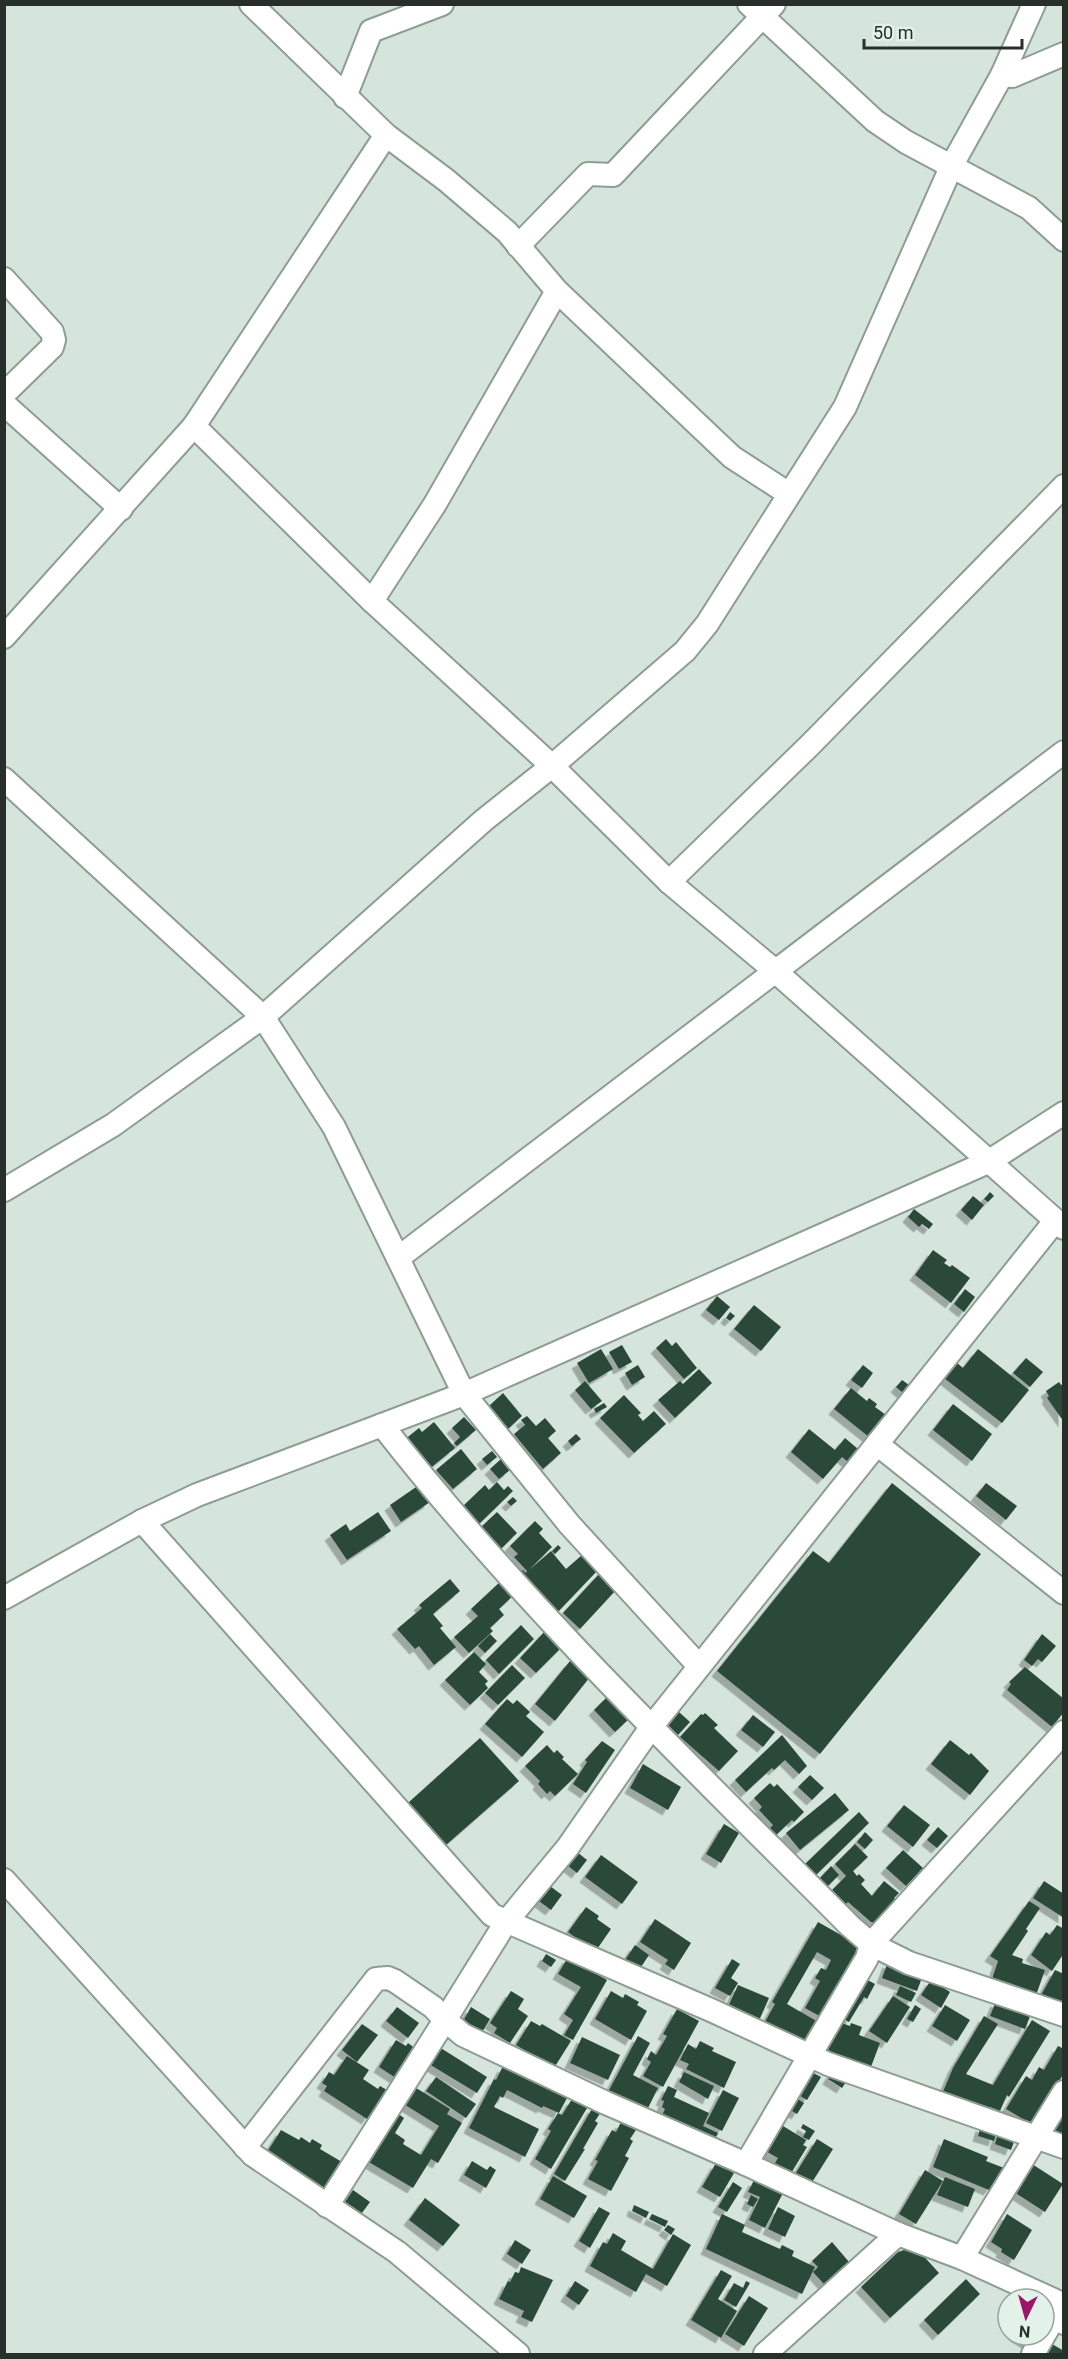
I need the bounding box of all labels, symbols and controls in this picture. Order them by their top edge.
scale bar [864,12,1022,50]
text: 50 m [873,22,913,43]
north arrow [996,2287,1056,2347]
text: N [1018,2321,1031,2341]

